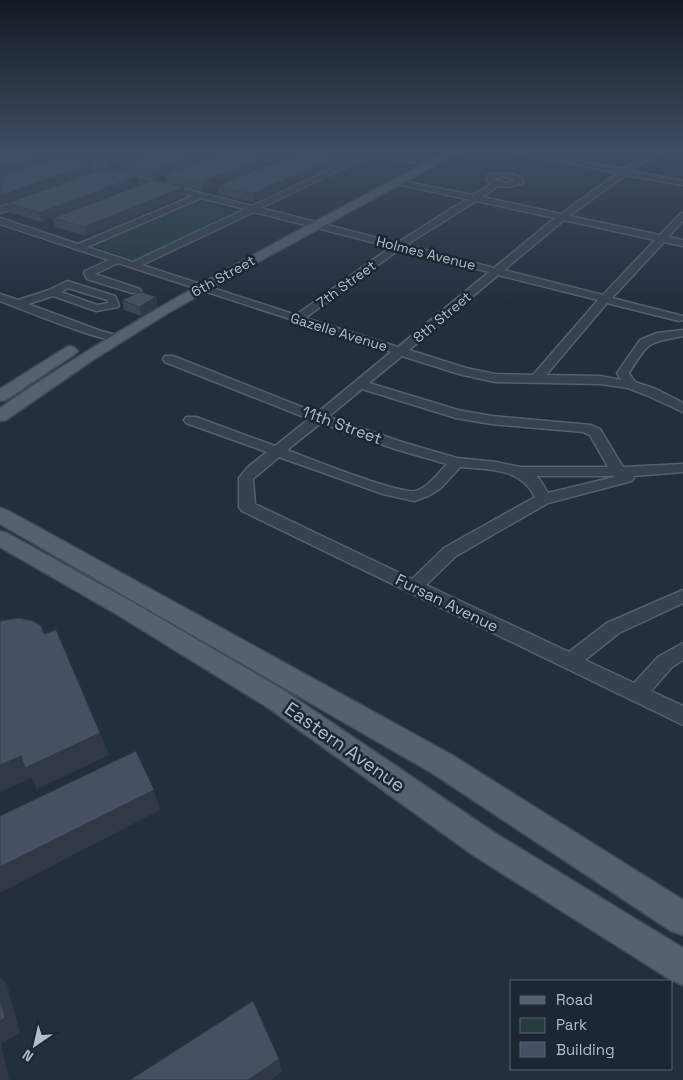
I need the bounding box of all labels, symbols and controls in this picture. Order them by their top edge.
street label: Holmes Avenue [374,232,478,274]
street label: 6th Street [188,251,258,301]
street label: 7th Street [313,256,379,312]
street label: 8th Street [409,288,475,346]
street label: Gazelle Avenue [288,309,390,355]
street label: 11th Street [299,401,385,449]
street label: Fursan Avenue [392,569,502,637]
street label: Eastern Avenue [280,696,410,798]
legend [510,980,673,1070]
text: Road [556,990,593,1009]
text: Park [556,1015,587,1034]
north arrow [10,1020,60,1070]
text: Building [556,1040,615,1059]
text: N [19,1046,37,1066]

